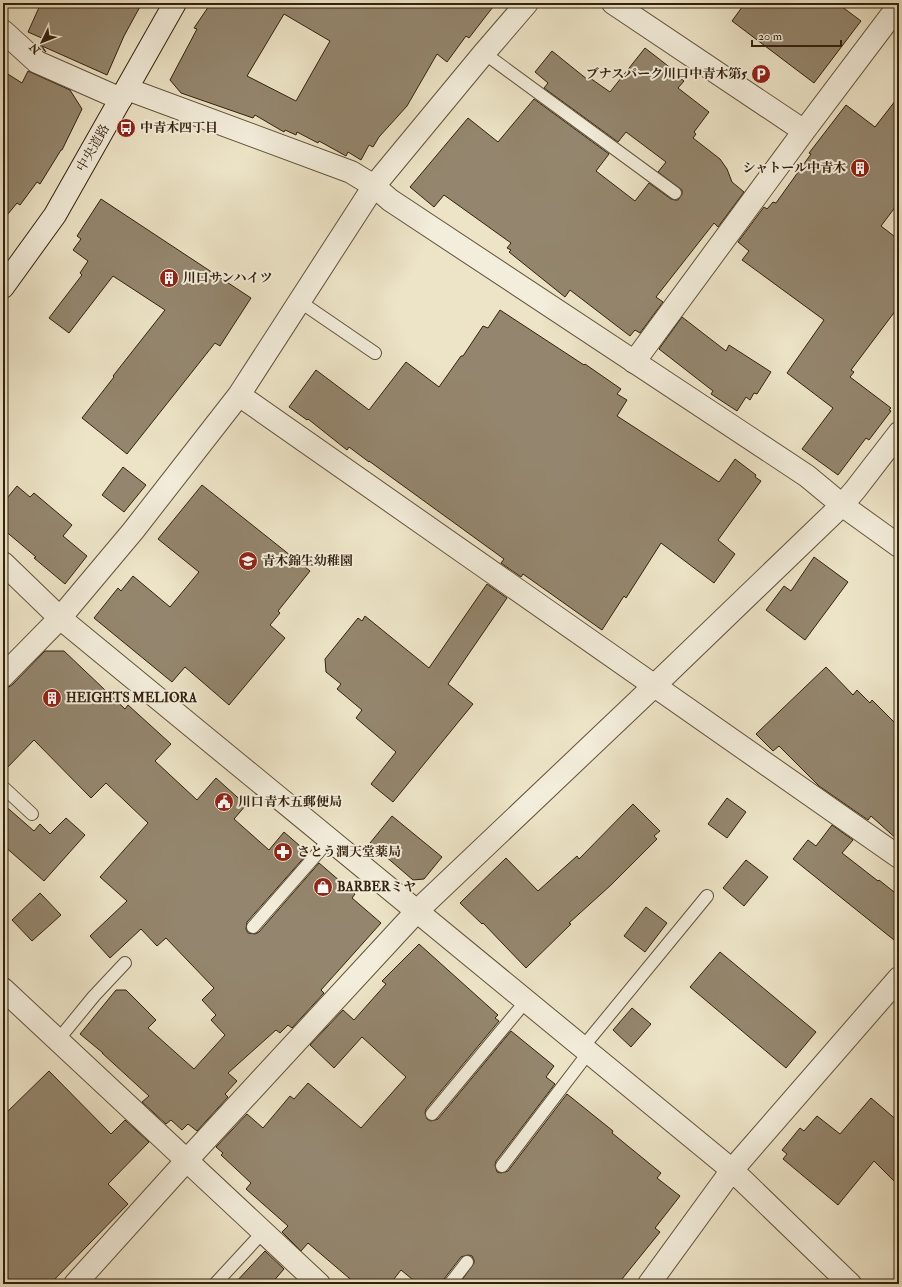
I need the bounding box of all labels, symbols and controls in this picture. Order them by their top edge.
north arrow [22,22,62,62]
scale bar [752,22,841,48]
text: 20 m [758,29,783,44]
text: N [26,40,44,57]
parking icon: ブナスパーク川口中青木第5 [750,63,772,85]
place label: ブナスパーク川口中青木第5 [586,66,747,82]
bus stop icon: 中青木四丁目 [115,117,137,139]
place label: 中青木四丁目 [140,120,218,136]
street label: 中央道路 [73,121,113,175]
building icon: シャトール中青木 [849,157,871,179]
place label: シャトール中青木 [743,160,846,176]
building icon: 川口サンハイツ [158,267,180,289]
place label: 川口サンハイツ [183,270,272,286]
school or university icon: 青木錦生幼稚園 [237,550,259,572]
place label: 青木錦生幼稚園 [262,553,353,569]
building icon: HEIGHTS MELIORA [41,687,63,709]
place label: HEIGHTS MELIORA [66,690,198,706]
public building icon: 川口青木五郵便局 [213,791,235,813]
place label: 川口青木五郵便局 [238,794,342,810]
pharmacy icon: さとう潤天堂薬局 [272,841,294,863]
place label: さとう潤天堂薬局 [297,844,401,860]
shop icon: BARBERミヤ [312,876,334,898]
place label: BARBERミヤ [337,879,416,895]

